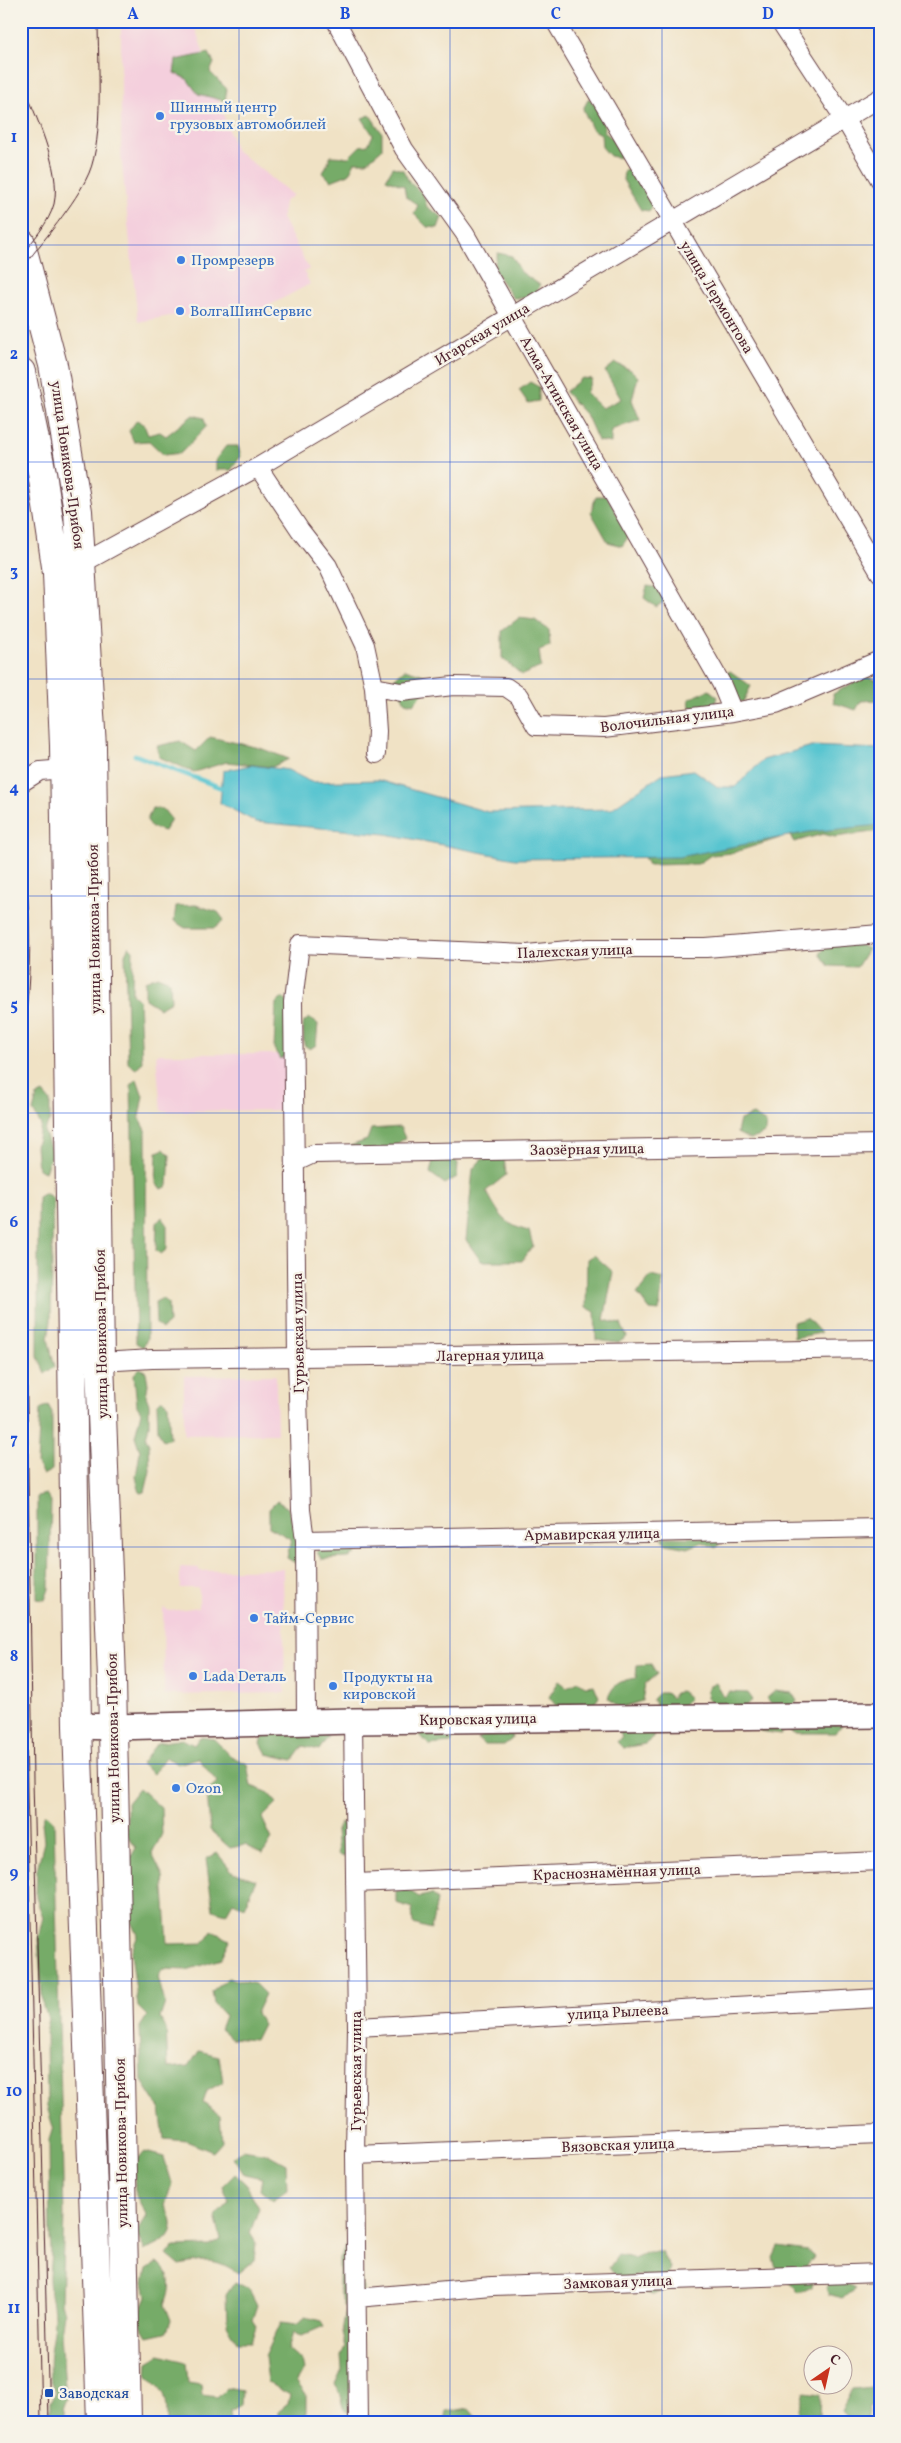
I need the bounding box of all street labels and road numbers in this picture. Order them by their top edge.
street label: улица Лермонтова [674,237,758,358]
street label: Игарская улица [431,299,534,372]
street label: Алма-Атинская улица [514,333,608,475]
street label: улица Новикова-Прибоя [44,380,89,551]
street label: Волочильная улица [599,702,735,739]
street label: улица Новикова-Прибоя [84,844,107,1014]
street label: Палехская улица [517,940,633,965]
street label: Заозёрная улица [529,1139,645,1162]
street label: улица Новикова-Прибоя [91,1249,114,1419]
street label: Гурьевская улица [288,1272,311,1393]
street label: Лагерная улица [436,1345,544,1368]
street label: Армавирская улица [524,1524,660,1547]
street label: улица Новикова-Прибоя [103,1653,126,1823]
street label: Кировская улица [419,1709,537,1732]
street label: Краснознамённая улица [533,1860,702,1887]
street label: улица Рылеева [567,2000,669,2027]
street label: Гурьевская улица [347,2011,368,2131]
street label: улица Новикова-Прибоя [111,2058,134,2228]
street label: Вязовская улица [561,2134,675,2159]
street label: Замковая улица [563,2271,673,2296]

